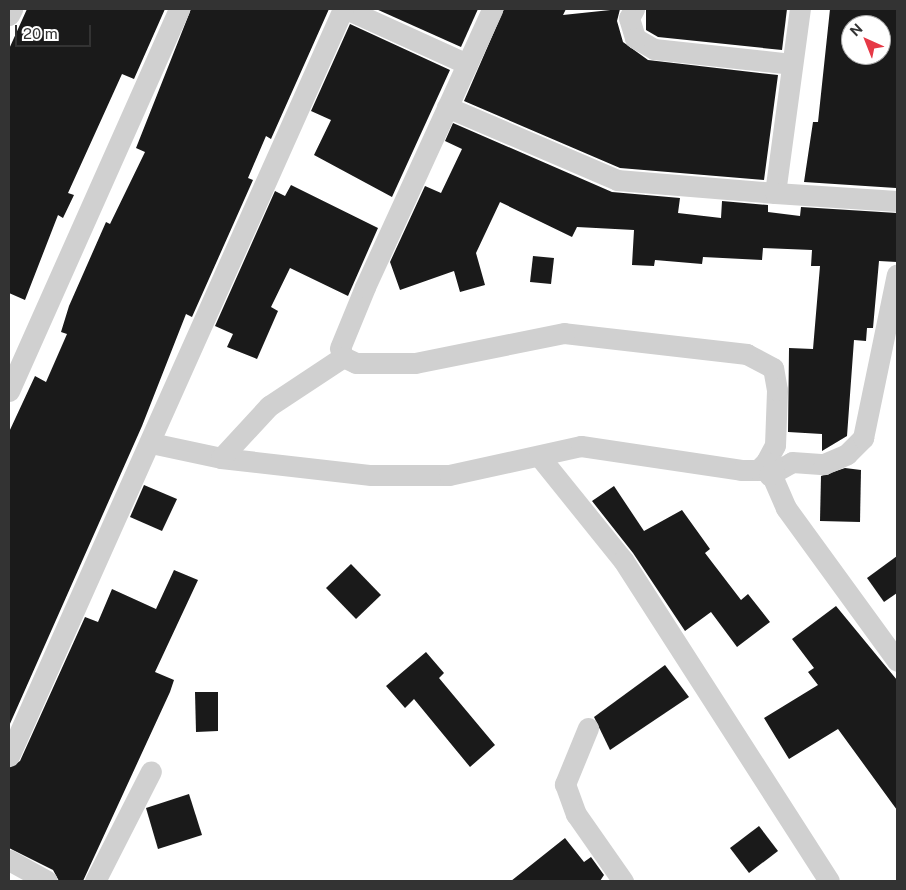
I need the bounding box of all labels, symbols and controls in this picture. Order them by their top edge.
scale bar [18,15,94,47]
north arrow [841,15,891,65]
text: N [847,20,866,39]
text: 20 m [23,25,58,42]

